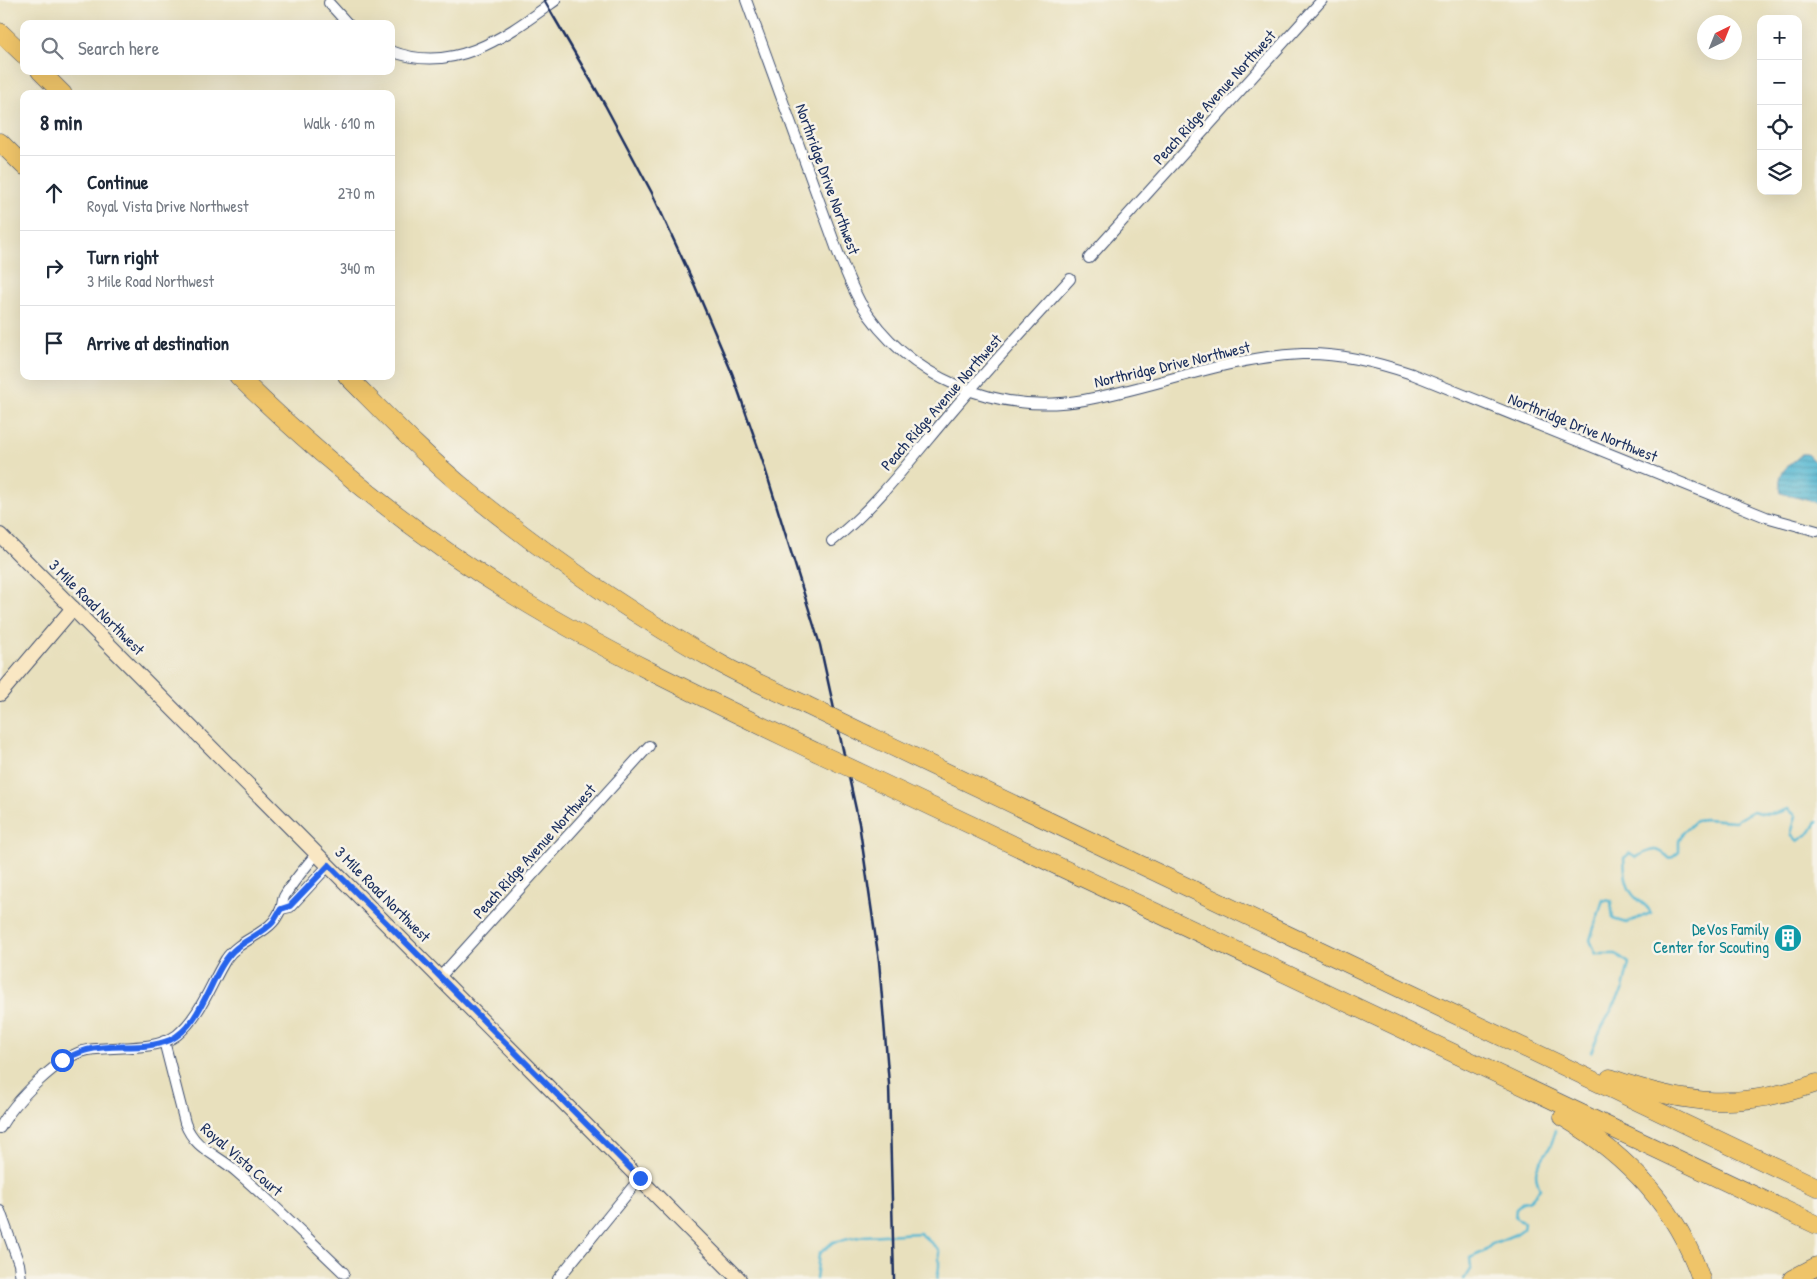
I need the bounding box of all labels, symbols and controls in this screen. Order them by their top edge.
north arrow [1697,15,1742,60]
map controls [1757,15,1802,195]
button: + [1757,15,1802,60]
search box [20,20,395,75]
street label: Peach Ridge Avenue Northwest [1148,25,1281,169]
icon: search [38,34,66,62]
text: Search here [78,35,159,61]
button: − [1757,60,1802,105]
street label: Northridge Drive Northwest [790,100,866,258]
button: locate [1757,105,1802,150]
text: 8 min [40,108,82,137]
text: Walk · 610 m [303,112,375,134]
button: layers [1757,150,1802,195]
text: Continue [87,169,148,195]
icon: ahead [40,179,68,207]
text: 270 m [338,182,375,204]
text: Royal Vista Drive Northwest [87,195,248,217]
text: Turn right [87,244,158,270]
icon: right [40,254,68,282]
text: 340 m [340,257,375,279]
text: 3 Mile Road Northwest [87,270,214,292]
icon: arrive [40,329,68,357]
street label: Peach Ridge Avenue Northwest [876,329,1007,475]
text: Arrive at destination [87,330,229,356]
street label: Northridge Drive Northwest [1092,335,1252,393]
street label: Northridge Drive Northwest [1505,387,1661,467]
street label: 3 Mile Road Northwest [44,554,150,660]
street label: Peach Ridge Avenue Northwest [468,779,601,923]
street label: 3 Mile Road Northwest [330,841,436,947]
place label: DeVos Family Center for Scouting [1653,918,1769,958]
building icon: DeVos Family Center for Scouting [1773,923,1803,953]
route start [51,1049,74,1072]
street label: Royal Vista Court [196,1117,288,1201]
route end [629,1167,652,1190]

